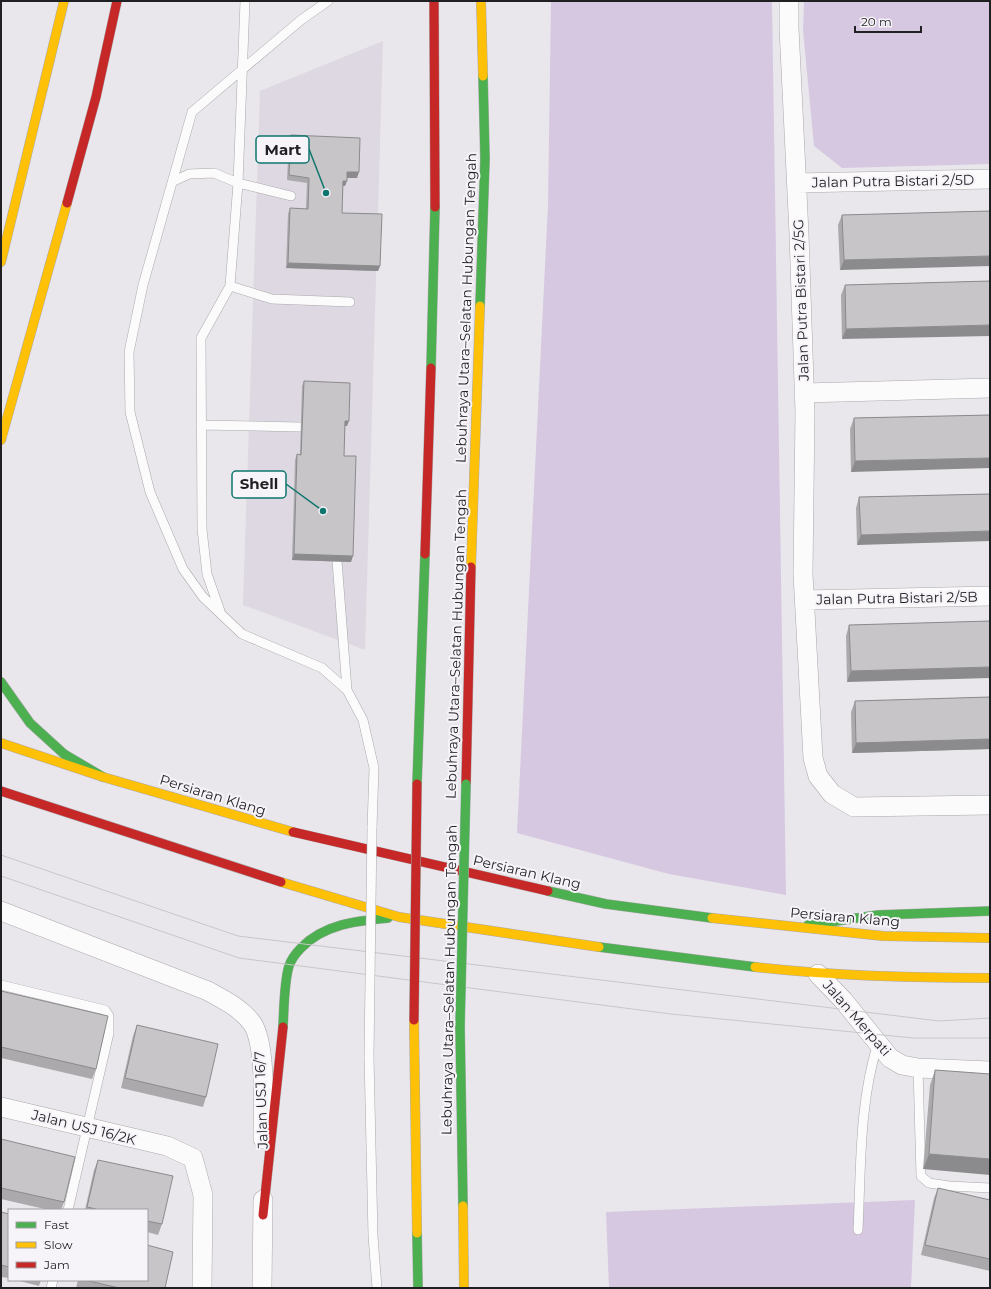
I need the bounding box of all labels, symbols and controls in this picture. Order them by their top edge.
scale bar [855,8,921,34]
text: 20 m [861,14,892,29]
callout: Mart [256,136,309,163]
text: Mart [265,140,302,159]
street label: Lebuhraya Utara–Selatan Hubungan Tengah [452,152,480,464]
street label: Jalan Putra Bistari 2/5D [811,171,974,191]
street label: Jalan Putra Bistari 2/5G [789,219,813,382]
callout: Shell [232,471,286,498]
text: Shell [240,474,278,493]
street label: Lebuhraya Utara–Selatan Hubungan Tengah [442,488,470,800]
street label: Jalan Putra Bistari 2/5B [815,588,978,608]
street label: Persiaran Klang [158,770,268,820]
street label: Lebuhraya Utara–Selatan Hubungan Tengah [437,825,461,1135]
street label: Persiaran Klang [471,851,583,893]
street label: Persiaran Klang [789,903,901,931]
street label: Jalan Merpati [818,976,895,1060]
street label: Jalan USJ 16/7 [250,1051,272,1150]
street label: Jalan USJ 16/2K [29,1105,138,1149]
legend [8,1209,148,1281]
text: Fast [44,1217,69,1232]
text: Slow [44,1237,73,1252]
text: Jam [43,1257,70,1272]

